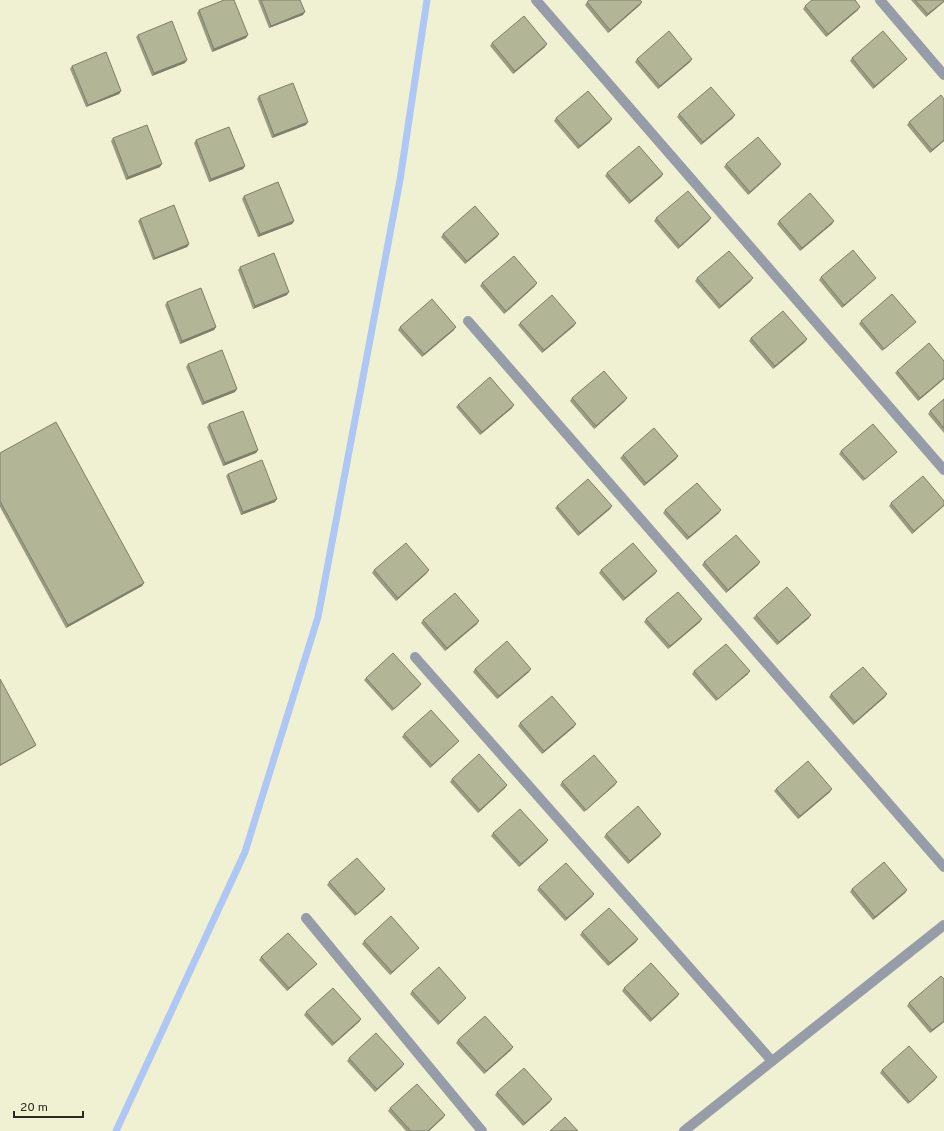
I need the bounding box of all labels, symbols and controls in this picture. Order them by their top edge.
scale bar [14,1093,83,1119]
text: 20 m [20,1100,48,1116]

